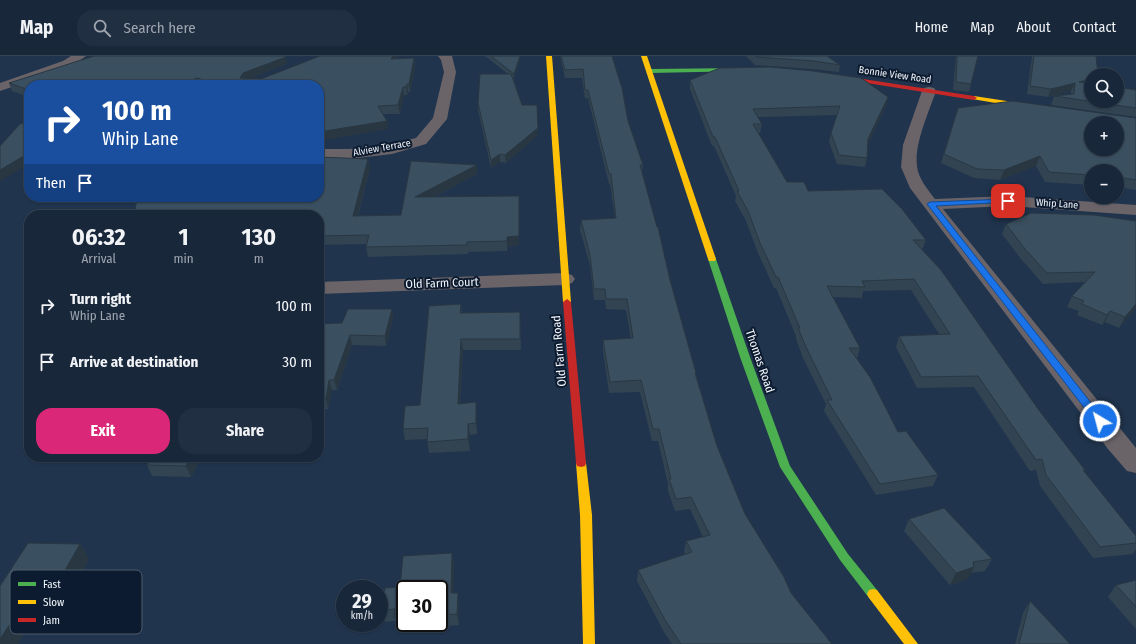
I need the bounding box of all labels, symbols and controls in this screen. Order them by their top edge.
search box [77,10,357,46]
text: Map [20,16,53,39]
icon: search [91,17,113,39]
text: Search here [123,19,196,37]
text: Home [915,19,948,36]
text: Map [970,19,994,36]
text: About [1016,19,1051,36]
text: Contact [1073,19,1116,36]
street label: Bonnie View Road [858,64,932,86]
map controls [1084,68,1124,204]
button: search [1084,68,1124,108]
text: 100 m [102,94,172,127]
icon: right [36,96,88,148]
button: + [1084,116,1124,156]
text: Whip Lane [102,128,178,150]
street label: Alview Terrace [352,137,412,159]
button: − [1084,164,1124,204]
icon: arrive [74,172,96,194]
text: Then [36,174,66,192]
pin [991,184,1025,218]
icon: arrive [997,190,1019,212]
street label: Whip Lane [1035,197,1079,211]
text: 06:32 [72,223,126,251]
text: 1 [179,223,189,251]
text: 130 [242,223,276,251]
text: Arrival [82,251,116,266]
text: min [174,251,194,266]
text: m [254,251,264,266]
street label: Old Farm Court [405,275,479,291]
text: Turn right [70,290,131,308]
icon: right [36,295,58,317]
text: 100 m [275,297,312,315]
text: Whip Lane [70,308,125,323]
street label: Old Farm Road [549,315,569,387]
street label: Thomas Road [743,327,777,395]
icon: arrive [36,351,58,373]
text: Arrive at destination [70,353,198,371]
text: 30 m [282,353,312,371]
position arrow [1079,400,1121,442]
button: Exit [36,408,170,454]
button: Share [178,408,312,454]
legend [10,570,142,634]
text: Fast [43,578,61,591]
speed limit sign: 30 [396,580,448,632]
text: 29 [352,589,372,613]
text: Slow [43,596,64,609]
text: km/h [351,610,373,622]
text: Jam [43,614,60,627]

